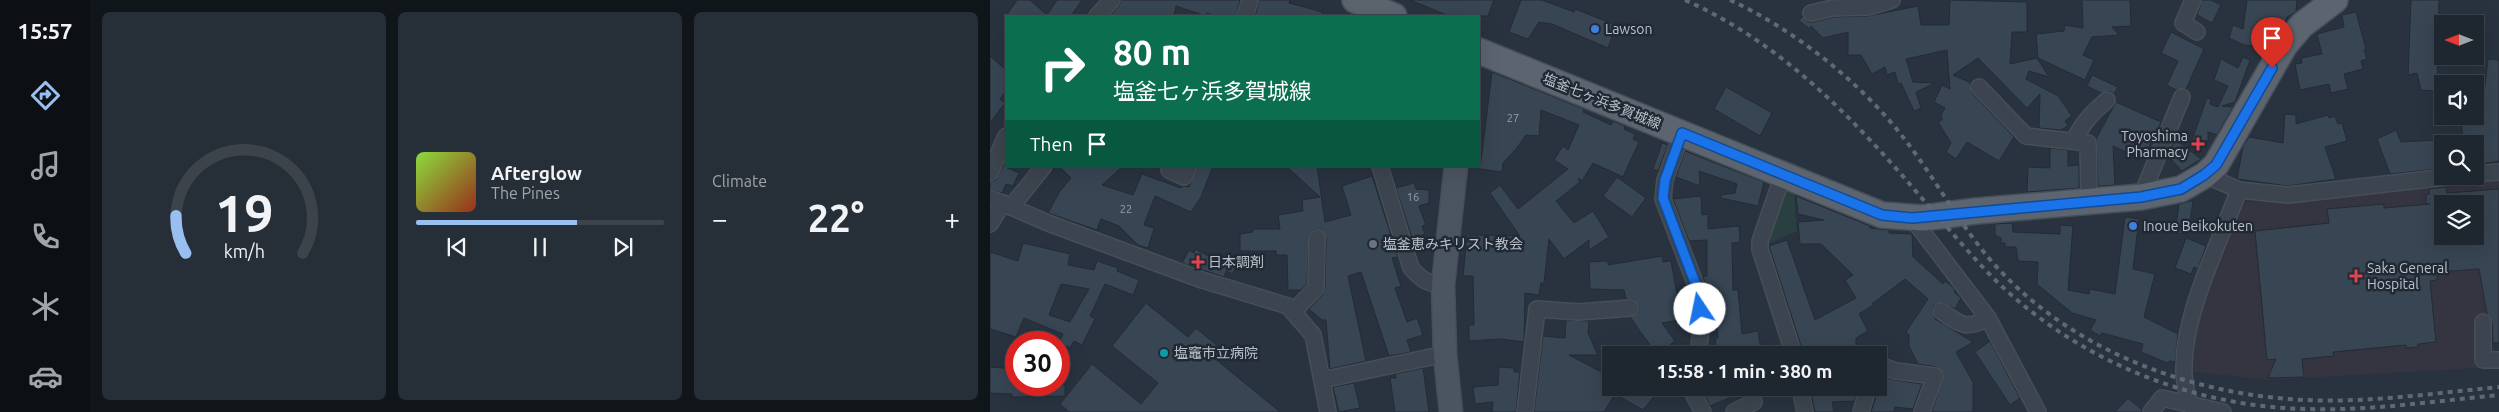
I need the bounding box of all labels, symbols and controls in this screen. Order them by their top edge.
north arrow [2434,15,2484,65]
map controls [2434,15,2484,245]
pin [2251,17,2293,68]
text: 15:57 [17,18,73,43]
place label: Lawson [1605,21,1652,37]
marker: Lawson [1589,23,1601,35]
icon: arrive [2258,24,2286,52]
text: 80 m [1113,32,1191,72]
icon: right [1030,35,1095,100]
street label: 塩釜七ヶ浜多賀城線 [1541,70,1663,132]
button: sound [2434,75,2484,125]
icon: directions [28,78,63,113]
text: 塩釜七ヶ浜多賀城線 [1113,78,1311,103]
house number: 27 [1507,112,1519,124]
place label: Toyoshima Pharmacy [2121,128,2188,160]
icon: arrive [1083,130,1111,158]
text: Then [1030,133,1073,155]
button: search [2434,135,2484,185]
marker: Toyoshima Pharmacy [2192,138,2204,150]
icon: music [28,148,63,183]
text: Afterglow [491,162,582,184]
text: Climate [712,172,767,190]
text: 19 [215,184,273,242]
text: The Pines [491,184,560,202]
house number: 16 [1407,191,1419,203]
button: layers [2434,195,2484,245]
text: 22° [808,197,864,239]
text: − [712,203,728,234]
text: + [944,203,960,234]
house number: 22 [1120,203,1132,215]
place label: Inoue Beikokuten [2143,218,2253,234]
icon: phone [28,219,63,254]
marker: Inoue Beikokuten [2127,220,2139,232]
icon: previous [443,233,471,261]
icon: pause [526,233,554,261]
icon: next [609,233,637,261]
place label: 塩釜恵みキリスト教会 [1383,236,1523,252]
marker: 塩釜恵みキリスト教会 [1367,238,1379,250]
text: km/h [223,241,265,261]
place label: 日本調剤 [1208,254,1264,270]
marker: 日本調剤 [1192,256,1204,268]
place label: Saka General Hospital [2367,260,2448,292]
marker: Saka General Hospital [2349,269,2363,283]
position arrow [1673,282,1725,334]
icon: climate [28,289,63,324]
speed limit sign: 30 [1005,331,1070,396]
place label: 塩竈市立病院 [1174,345,1258,361]
marker: 塩竈市立病院 [1158,347,1170,359]
icon: car [28,359,63,394]
text: 15:58 · 1 min · 380 m [1657,360,1832,382]

